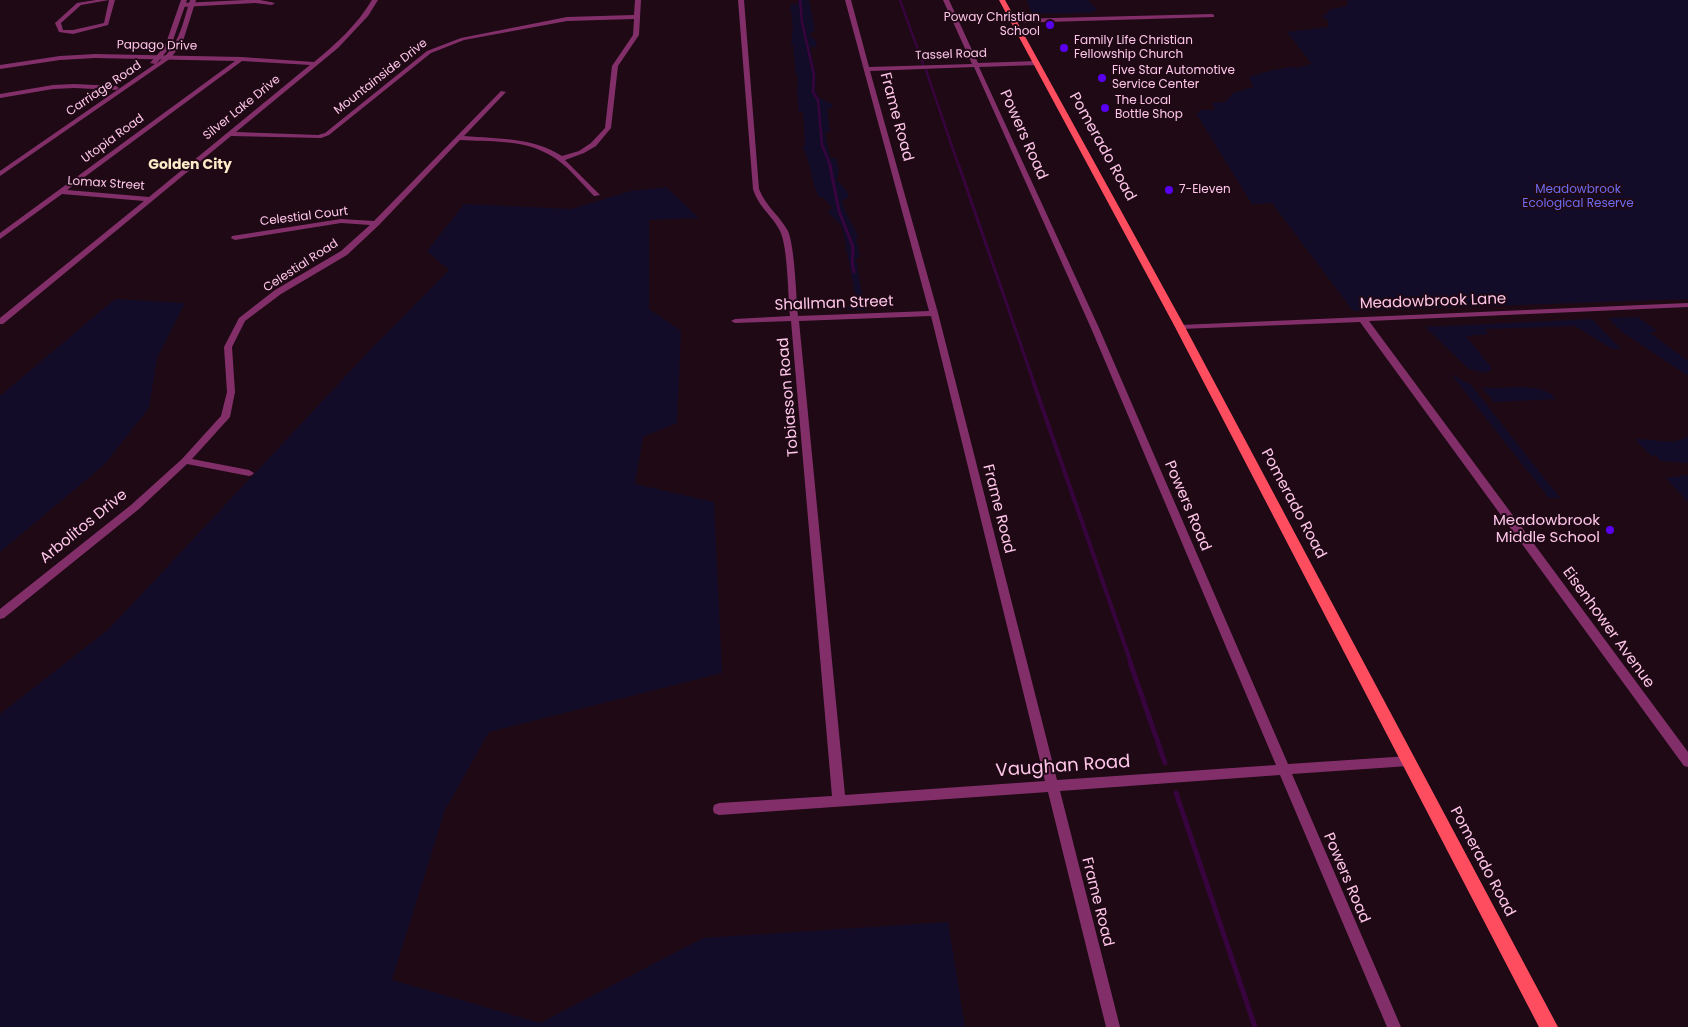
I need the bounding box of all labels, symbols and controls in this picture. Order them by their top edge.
place label: Poway Christian School [944,11,1040,39]
marker: Poway Christian School [1044,19,1056,31]
place label: Family Life Christian Fellowship Church [1074,34,1193,62]
street label: Mountainside Drive [331,36,431,118]
street label: Papago Drive [117,38,197,54]
marker: Family Life Christian Fellowship Church [1058,42,1070,54]
street label: Tassel Road [915,47,987,63]
street label: Carriage Road [64,59,144,119]
place label: Five Star Automotive Service Center [1112,64,1235,92]
street label: Frame Road [876,71,916,163]
marker: Five Star Automotive Service Center [1096,72,1108,84]
street label: Silver Lake Drive [201,73,283,143]
street label: Powers Road [995,87,1051,183]
street label: Pomerado Road [1065,89,1139,205]
place label: The Local Bottle Shop [1115,94,1183,122]
marker: The Local Bottle Shop [1099,102,1111,114]
street label: Utopia Road [79,112,147,166]
district label: Golden City [148,157,232,173]
street label: Lomax Street [67,174,145,194]
place label: 7-Eleven [1179,183,1231,197]
park label: Meadowbrook Ecological Reserve [1522,183,1634,211]
marker: 7-Eleven [1163,184,1175,196]
street label: Celestial Court [259,204,349,230]
street label: Celestial Road [261,237,341,295]
street label: Meadowbrook Lane [1359,290,1507,314]
street label: Shallman Street [774,293,894,315]
street label: Tobiasson Road [775,337,803,457]
street label: Pomerado Road [1257,446,1329,562]
street label: Powers Road [1160,458,1214,554]
street label: Frame Road [978,463,1018,555]
street label: Arbolitos Drive [37,486,131,568]
place label: Meadowbrook Middle School [1493,512,1600,547]
marker: Meadowbrook Middle School [1604,524,1616,536]
street label: Eisenhower Avenue [1558,564,1658,692]
street label: Vaughan Road [995,752,1131,782]
street label: Pomerado Road [1446,804,1518,920]
street label: Powers Road [1319,830,1373,926]
street label: Frame Road [1077,856,1117,948]

